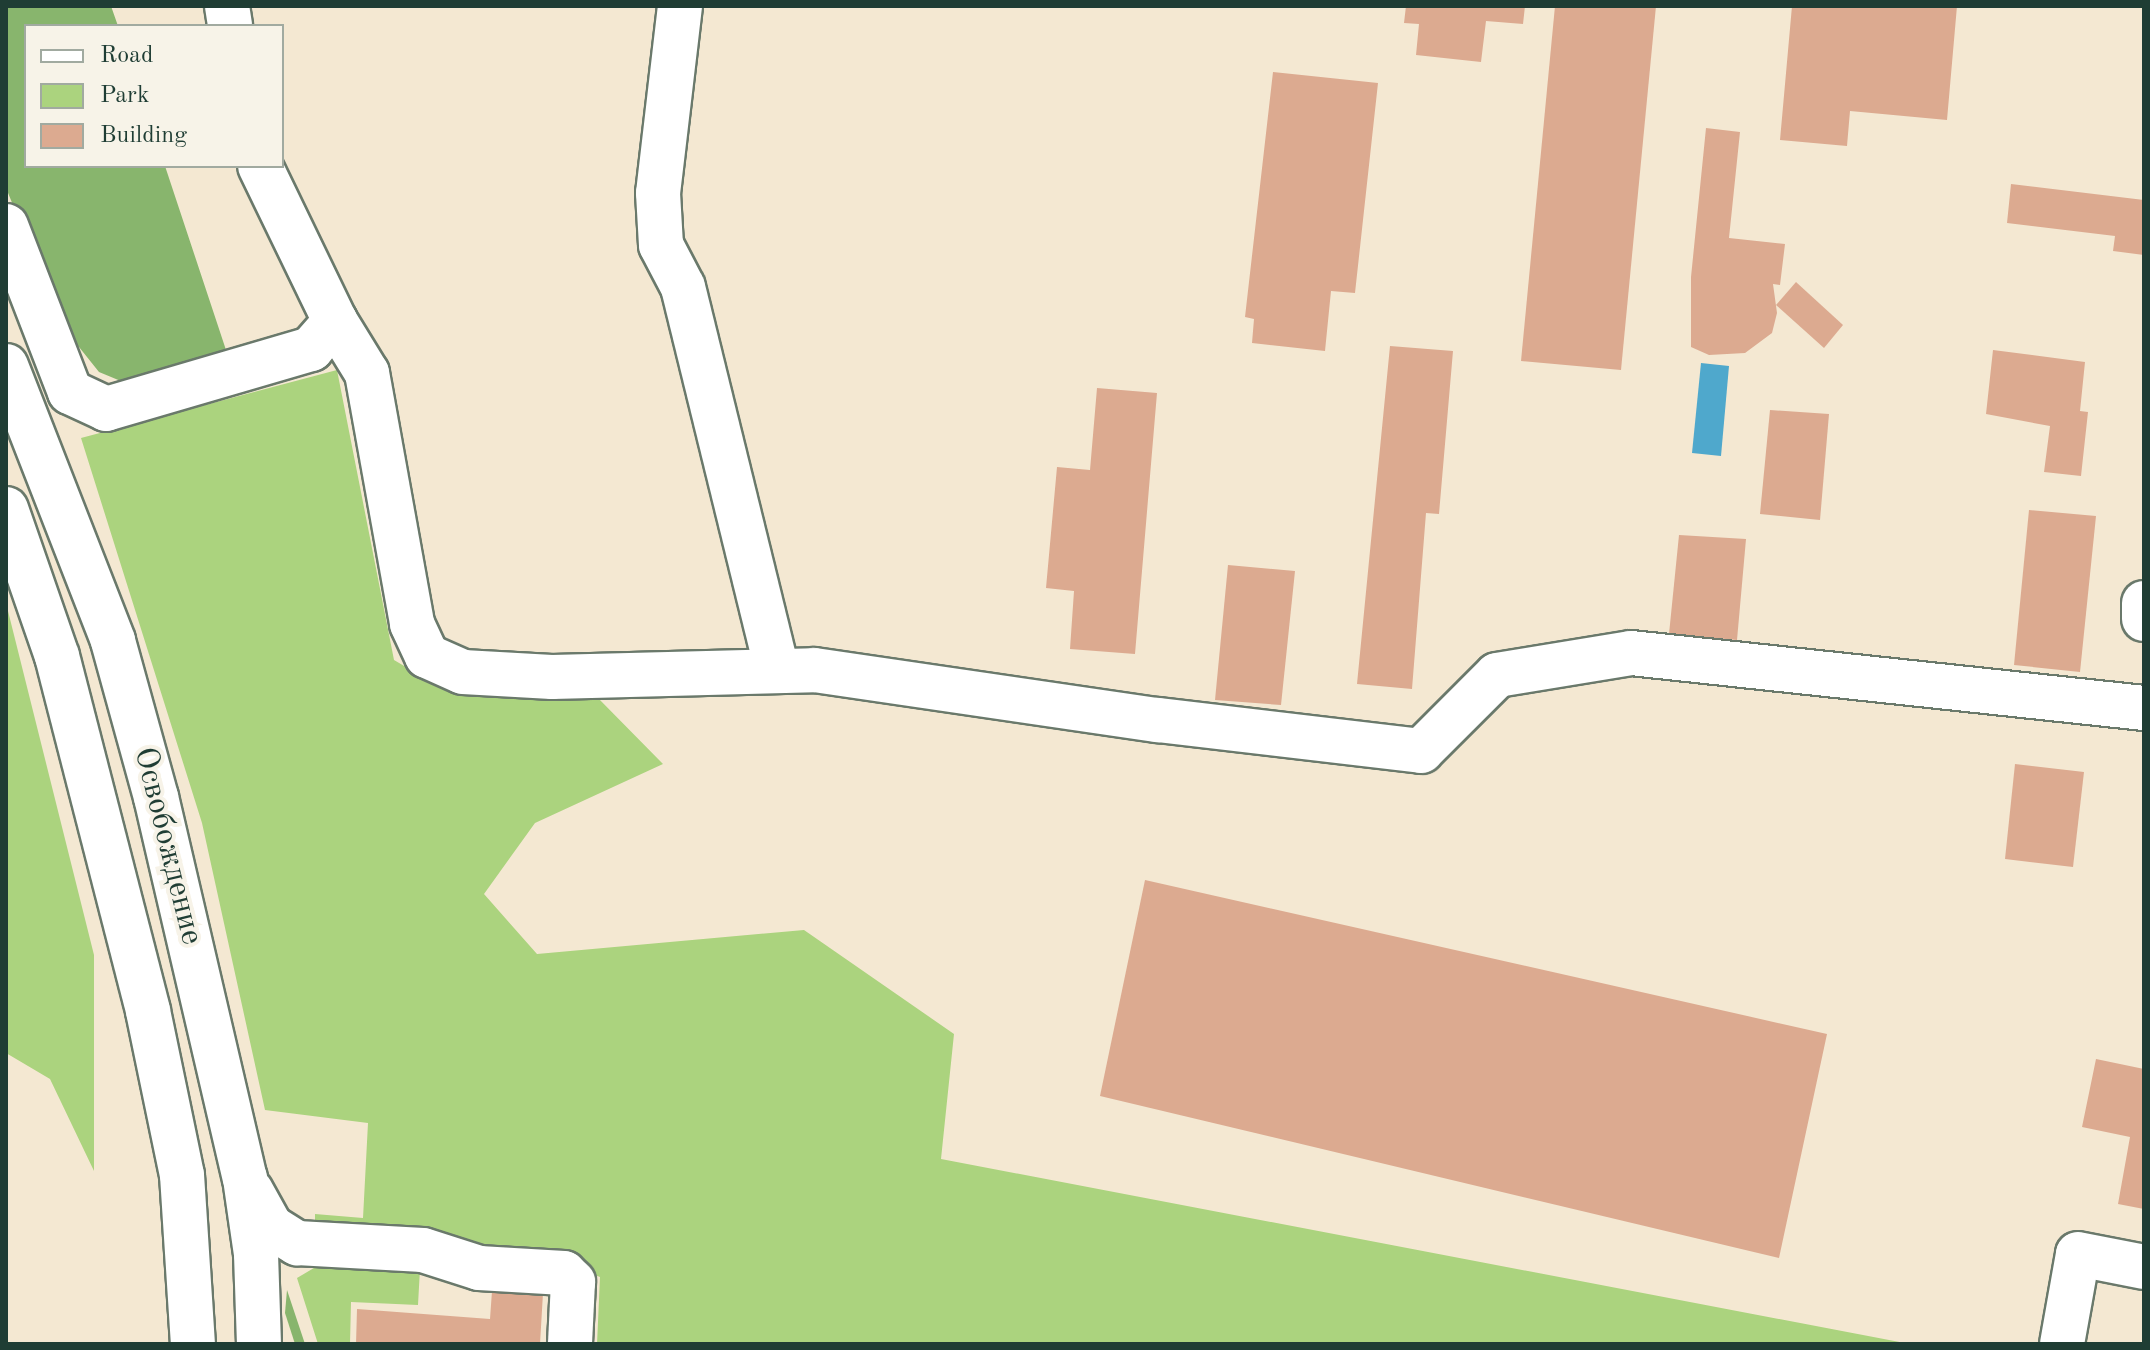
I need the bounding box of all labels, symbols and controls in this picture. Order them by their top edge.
legend [24,24,284,168]
text: Road [100,44,153,68]
text: Park [100,84,149,108]
text: Building [100,124,187,148]
street label: Освобождение [124,743,210,949]

